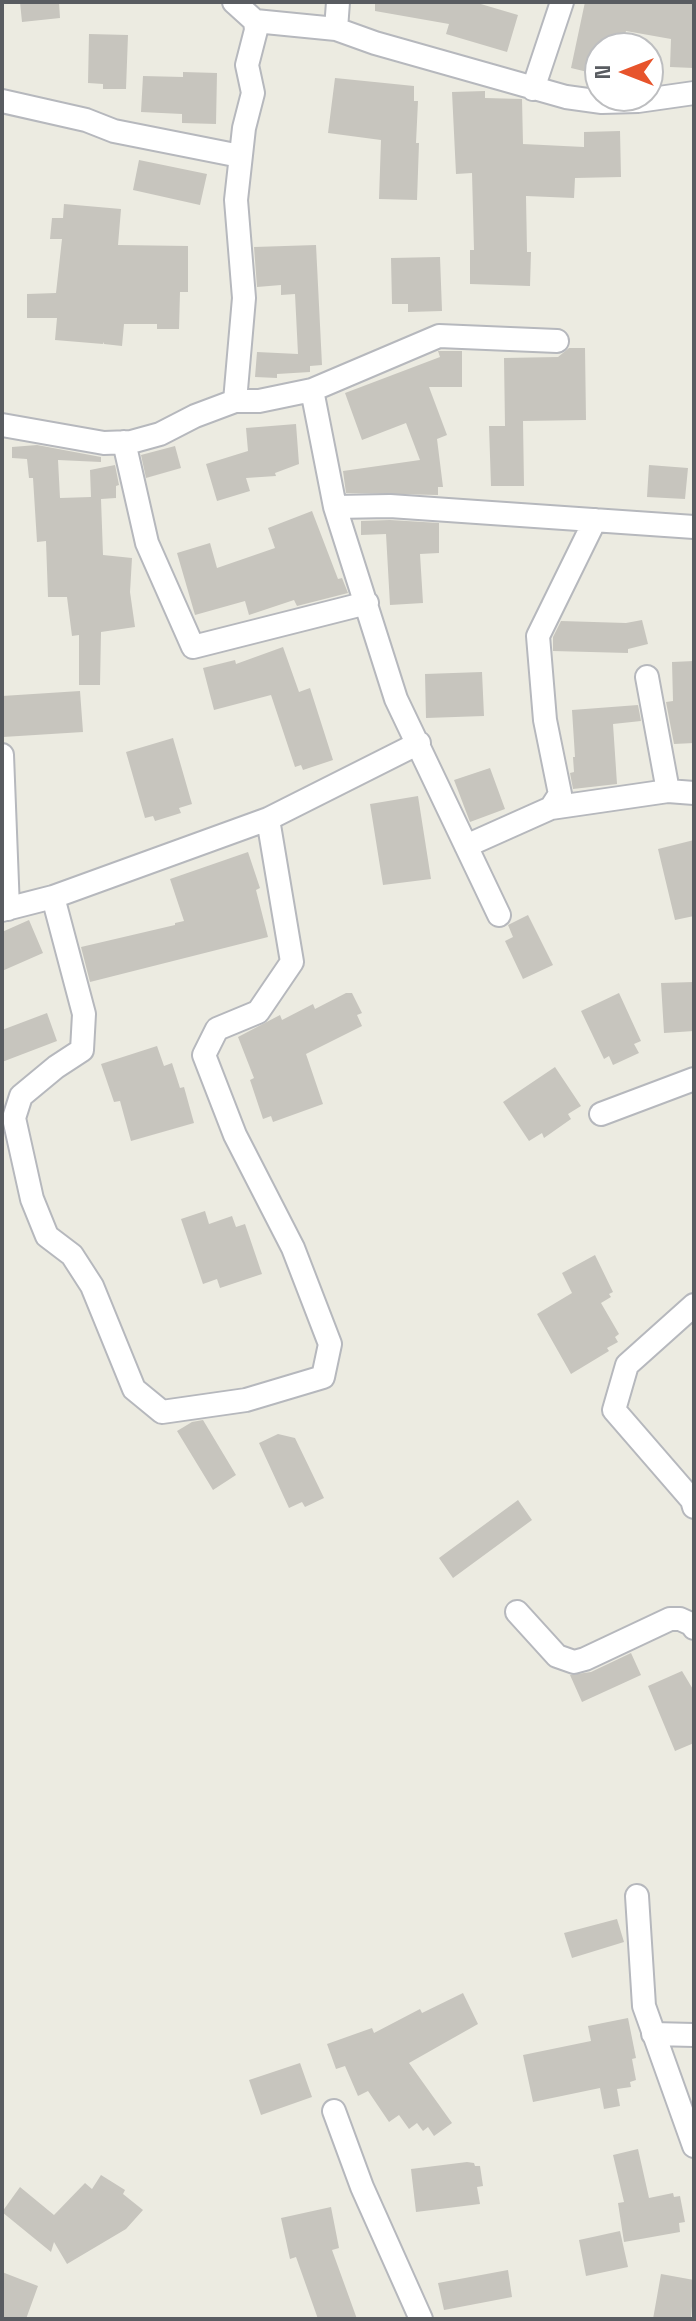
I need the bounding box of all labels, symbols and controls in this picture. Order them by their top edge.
north arrow [584,32,664,112]
text: N [588,65,616,79]

